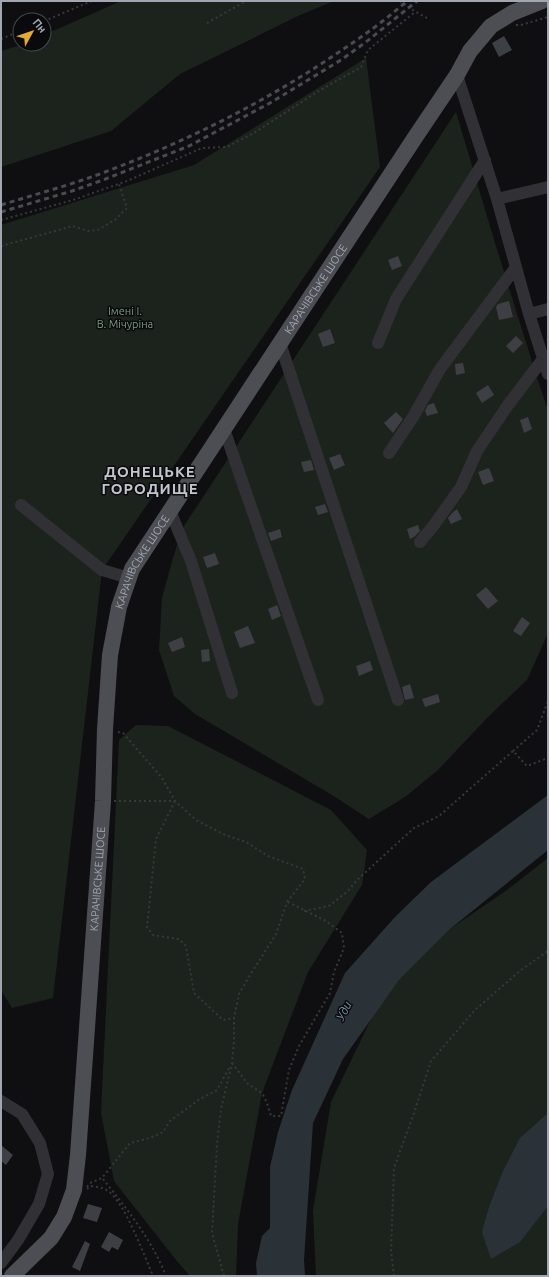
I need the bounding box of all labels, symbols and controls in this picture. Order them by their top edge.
north arrow [12,12,52,52]
text: Пн [30,16,49,35]
street label: КАРАЧІВСЬКЕ ШОСЕ [282,242,349,336]
park label: Імені І. В. Мічуріна [97,305,153,330]
district label: ДОНЕЦЬКЕ ГОРОДИЩЕ [101,463,199,497]
street label: КАРАЧІВСЬКЕ ШОСЕ [113,513,172,610]
street label: КАРАЧІВСЬКЕ ШОСЕ [88,826,107,932]
water label: Уди [333,999,354,1023]

